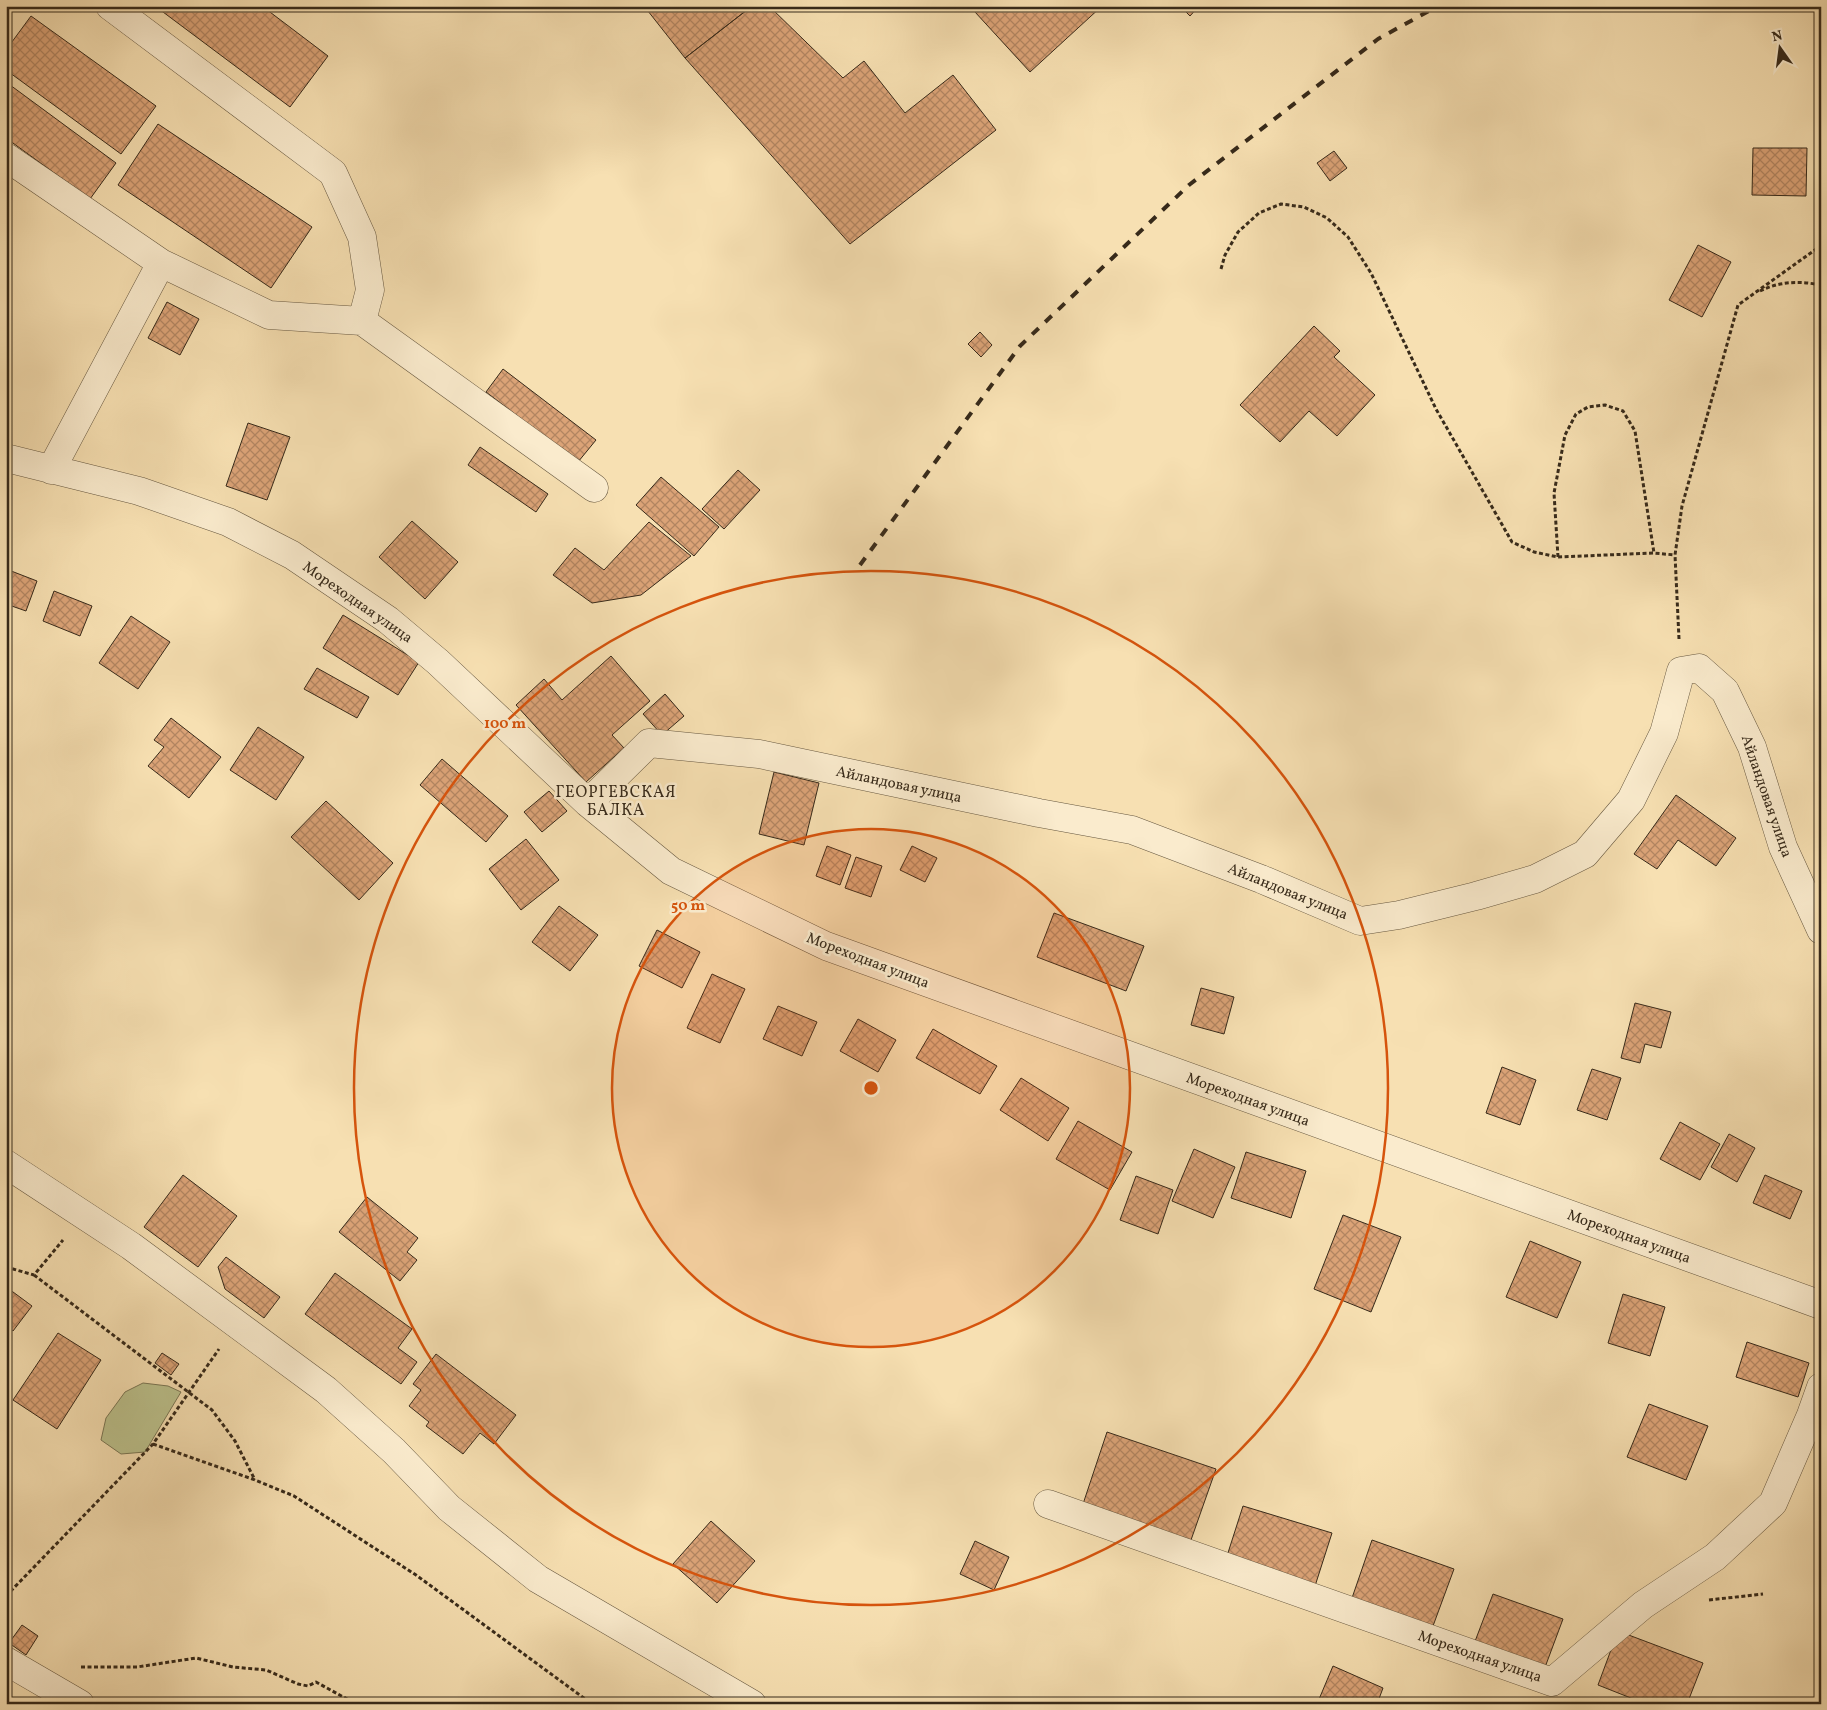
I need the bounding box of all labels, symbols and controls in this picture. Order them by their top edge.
north arrow [1754,22,1804,72]
text: N [1770,26,1784,47]
street label: Мореходная улица [298,557,416,649]
text: 100 m [484,714,527,735]
street label: Айландовая улица [1735,732,1796,861]
street label: Айландовая улица [834,762,964,809]
district label: ГЕОРГЕВСКАЯ БАЛКА [555,782,677,822]
street label: Айландовая улица [1224,859,1351,926]
text: 50 m [671,896,705,917]
street label: Мореходная улица [803,928,932,995]
street label: Мореходная улица [1183,1068,1312,1133]
centre of rings [862,1079,880,1097]
street label: Мореходная улица [1564,1205,1693,1270]
street label: Мореходная улица [1415,1626,1544,1689]

